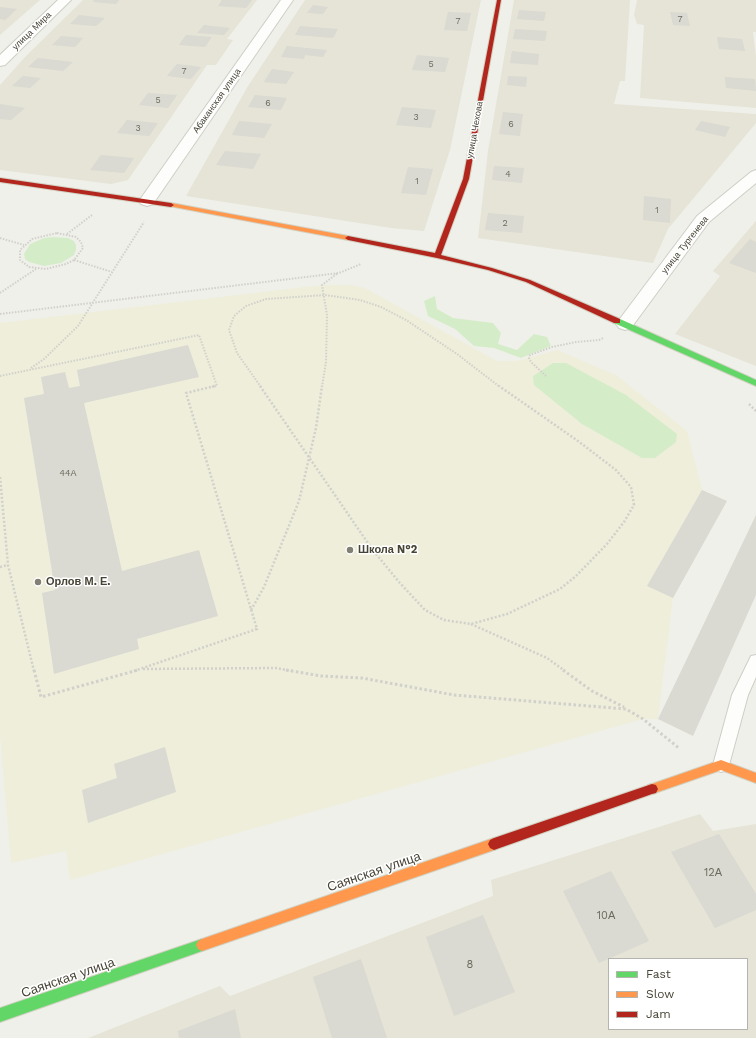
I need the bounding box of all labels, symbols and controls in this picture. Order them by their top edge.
street label: улица Мира [10,10,54,52]
house number: 7 [677,14,683,24]
house number: 7 [455,16,461,26]
house number: 5 [428,59,434,69]
house number: 7 [181,66,187,76]
street label: Абаканская улица [191,67,243,135]
house number: 5 [155,95,161,105]
house number: 6 [265,98,271,108]
street label: улица Чехова [465,101,485,159]
house number: 3 [413,112,419,122]
house number: 6 [508,119,514,129]
house number: 3 [135,123,141,133]
house number: 4 [505,169,511,179]
house number: 1 [415,176,419,186]
house number: 1 [655,205,659,215]
street label: улица Тургенева [659,214,711,276]
house number: 2 [502,218,508,228]
house number: 44А [59,468,77,478]
place label: Школа N°2 [358,543,417,557]
marker: Школа N°2 [345,545,355,555]
place label: Орлов М. Е. [46,575,110,589]
marker: Орлов М. Е. [33,577,43,587]
street label: Саянская улица [325,849,423,895]
house number: 12А [704,866,722,880]
house number: 10А [597,909,615,923]
street label: Саянская улица [19,955,117,1001]
house number: 8 [467,958,473,972]
legend [608,958,748,1030]
text: Fast [646,967,671,981]
text: Slow [646,987,674,1001]
text: Jam [646,1007,671,1021]

